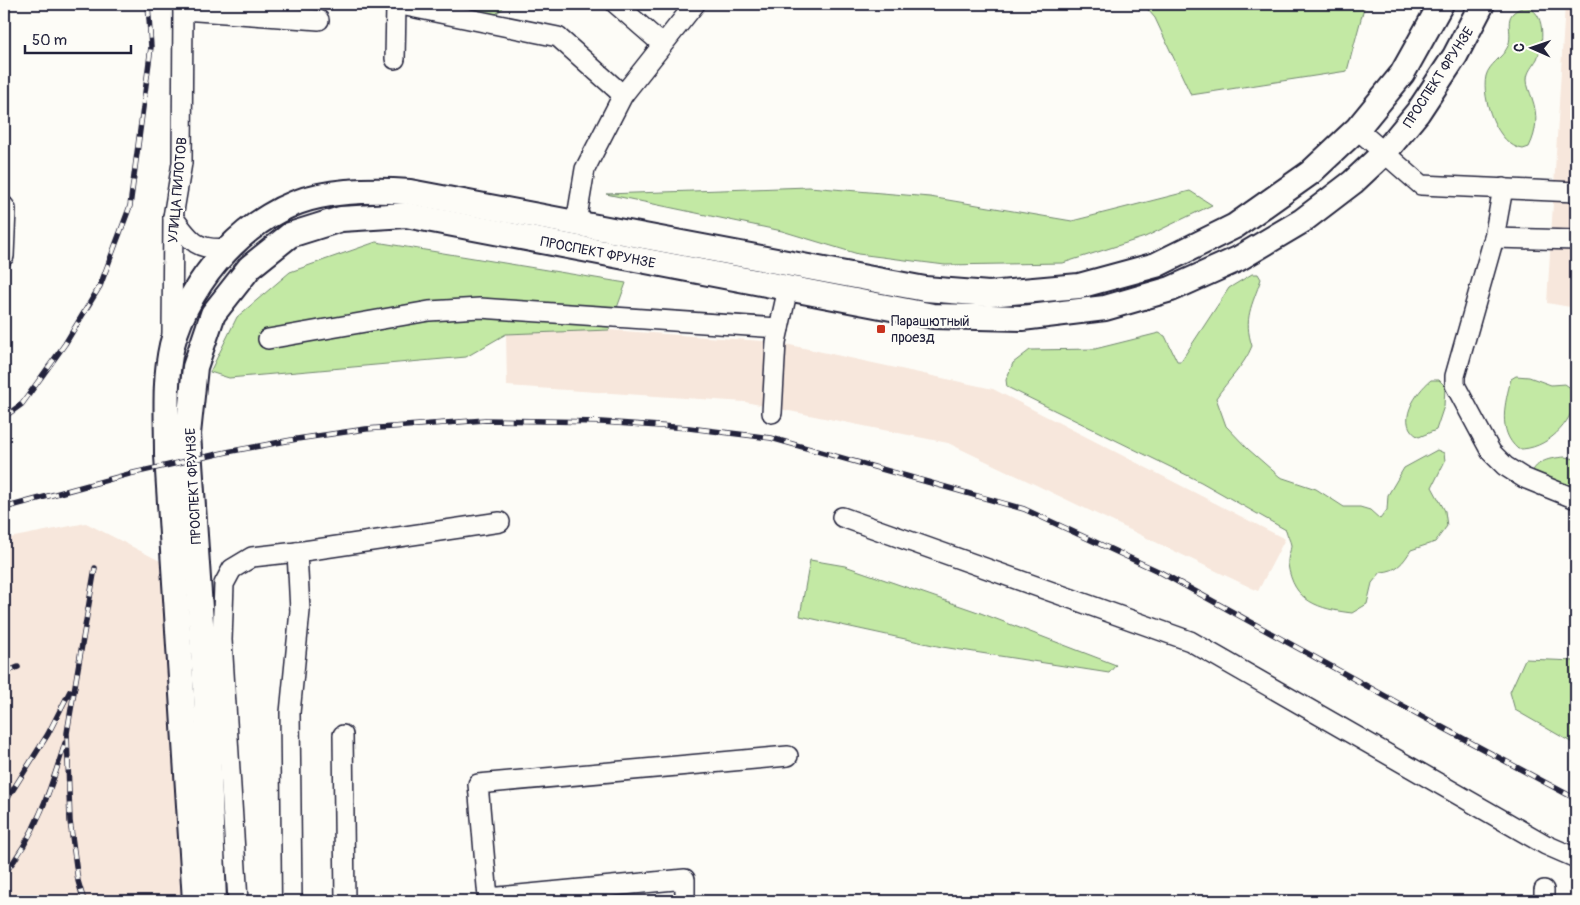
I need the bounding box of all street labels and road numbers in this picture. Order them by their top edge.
street label: ПРОСПЕКТ ФРУНЗЕ [1400,24,1477,131]
street label: УЛИЦА ПИЛОТОВ [164,136,191,244]
street label: ПРОСПЕКТ ФРУНЗЕ [539,233,657,272]
street label: ПРОСПЕКТ ФРУНЗЕ [182,427,205,545]

